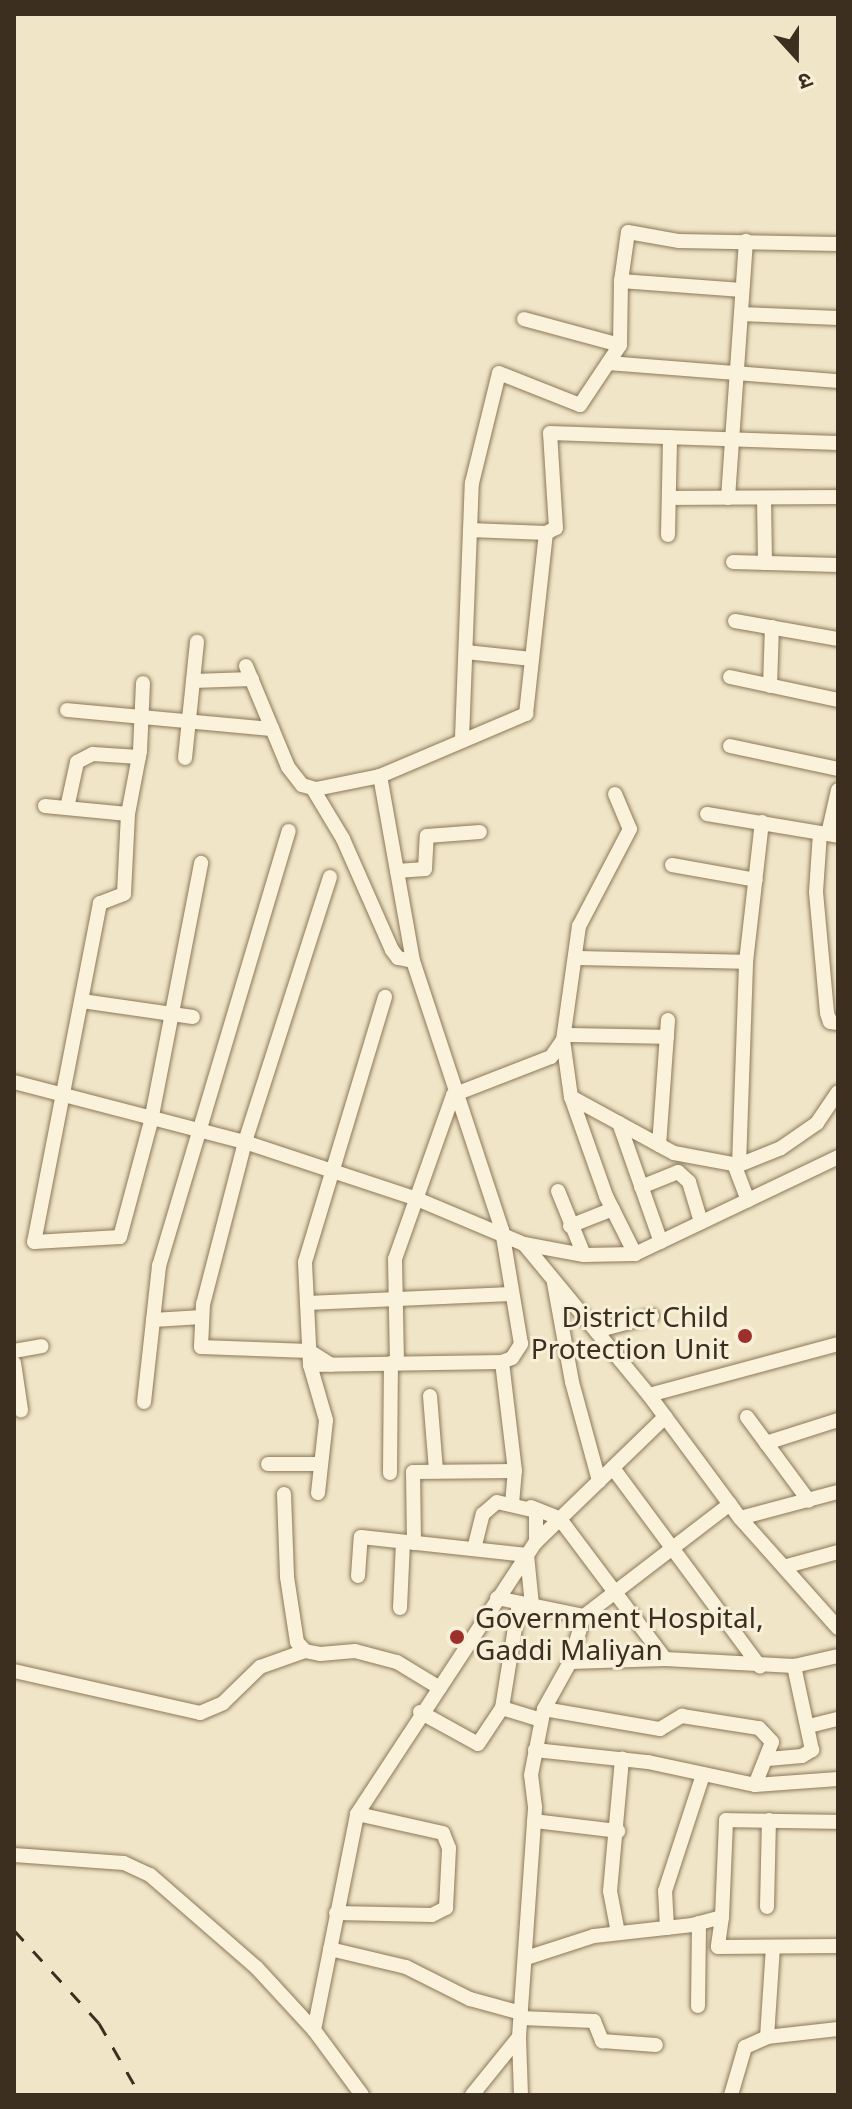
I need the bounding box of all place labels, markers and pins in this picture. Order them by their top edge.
place label: District Child Protection Unit [531,1303,729,1369]
marker: District Child Protection Unit [736,1327,754,1345]
place label: Government Hospital, Gaddi Maliyan [475,1604,763,1670]
marker: Government Hospital, Gaddi Maliyan [446,1626,468,1648]

